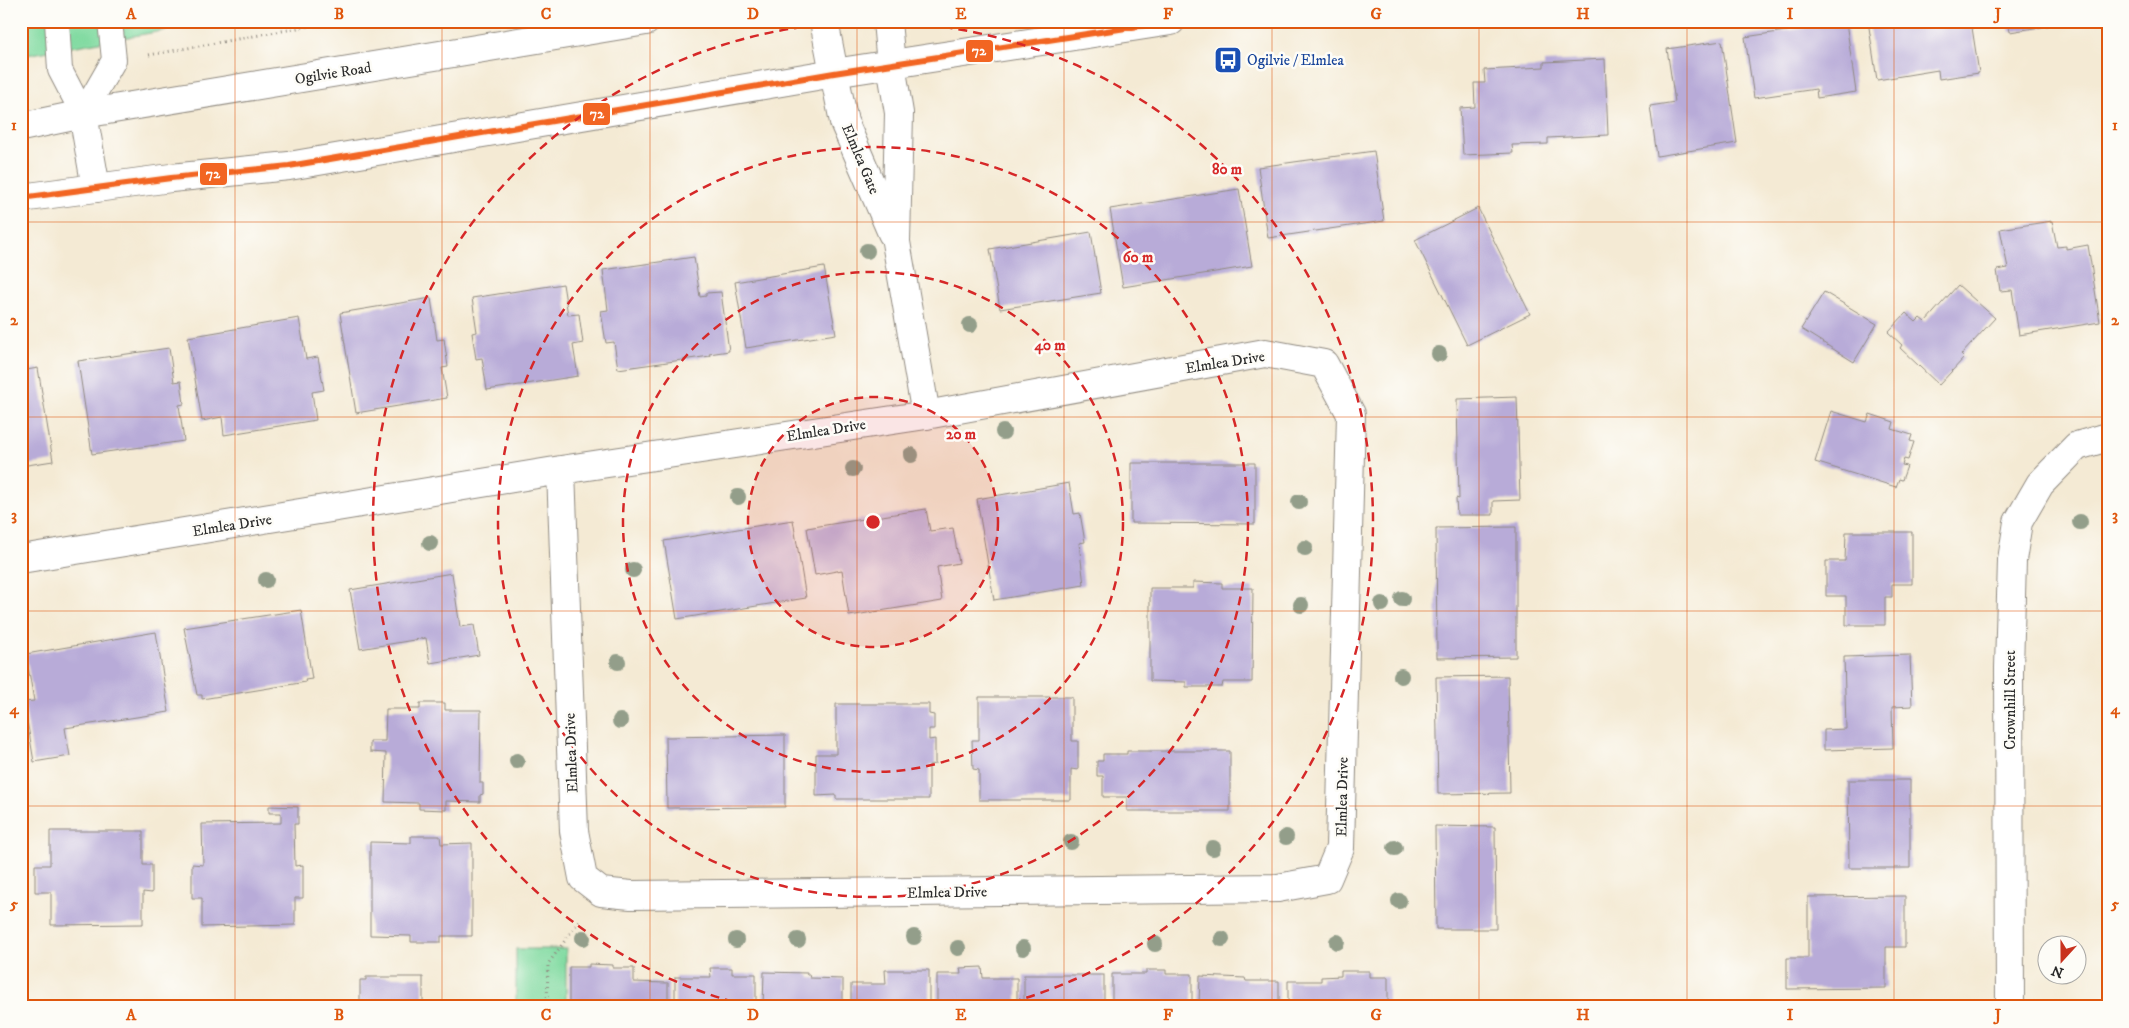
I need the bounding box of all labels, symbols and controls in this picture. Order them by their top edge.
text: A [125,4,137,24]
text: B [334,4,344,24]
text: C [541,4,551,24]
text: D [747,4,759,24]
text: E [955,4,967,24]
text: F [1163,4,1173,24]
text: G [1370,4,1382,24]
text: H [1576,4,1590,24]
text: I [1787,4,1794,24]
text: J [1993,4,2002,24]
line badge: 72 [965,39,994,63]
text: 72 [972,42,987,60]
bus stop icon: Ogilvie / Elmlea [1213,45,1243,75]
place label: Ogilvie / Elmlea [1247,51,1344,70]
street label: Ogilvie Road [293,58,373,89]
line badge: 72 [582,102,611,126]
text: 72 [590,105,605,123]
text: 1 [11,115,17,135]
text: 1 [2112,115,2118,135]
street label: Elmlea Gate [837,121,884,197]
text: 80 m [1212,160,1243,179]
line badge: 72 [199,162,228,186]
text: 72 [206,165,221,183]
text: 60 m [1123,248,1154,267]
text: 2 [10,310,19,330]
text: 2 [2111,310,2120,330]
text: 40 m [1033,336,1066,355]
street label: Elmlea Drive [1184,347,1266,378]
street label: Elmlea Drive [785,415,867,446]
text: 20 m [946,425,977,444]
text: 3 [11,505,17,525]
text: 3 [2112,505,2118,525]
street label: Elmlea Drive [191,510,273,541]
centre of rings [864,513,882,531]
street label: Crownhill Street [2001,650,2020,750]
text: 4 [8,699,19,719]
text: 4 [2109,699,2120,719]
street label: Elmlea Drive [561,713,582,793]
street label: Elmlea Drive [1332,757,1353,837]
street label: Elmlea Drive [907,882,987,903]
text: 5 [9,894,18,914]
text: 5 [2110,894,2119,914]
north arrow [2036,936,2086,986]
text: N [2049,961,2066,982]
text: A [125,1005,137,1025]
text: B [334,1005,344,1025]
text: C [541,1005,551,1025]
text: D [747,1005,759,1025]
text: E [955,1005,967,1025]
text: F [1163,1005,1173,1025]
text: G [1370,1005,1382,1025]
text: H [1576,1005,1590,1025]
text: I [1787,1005,1794,1025]
text: J [1993,1005,2002,1025]

